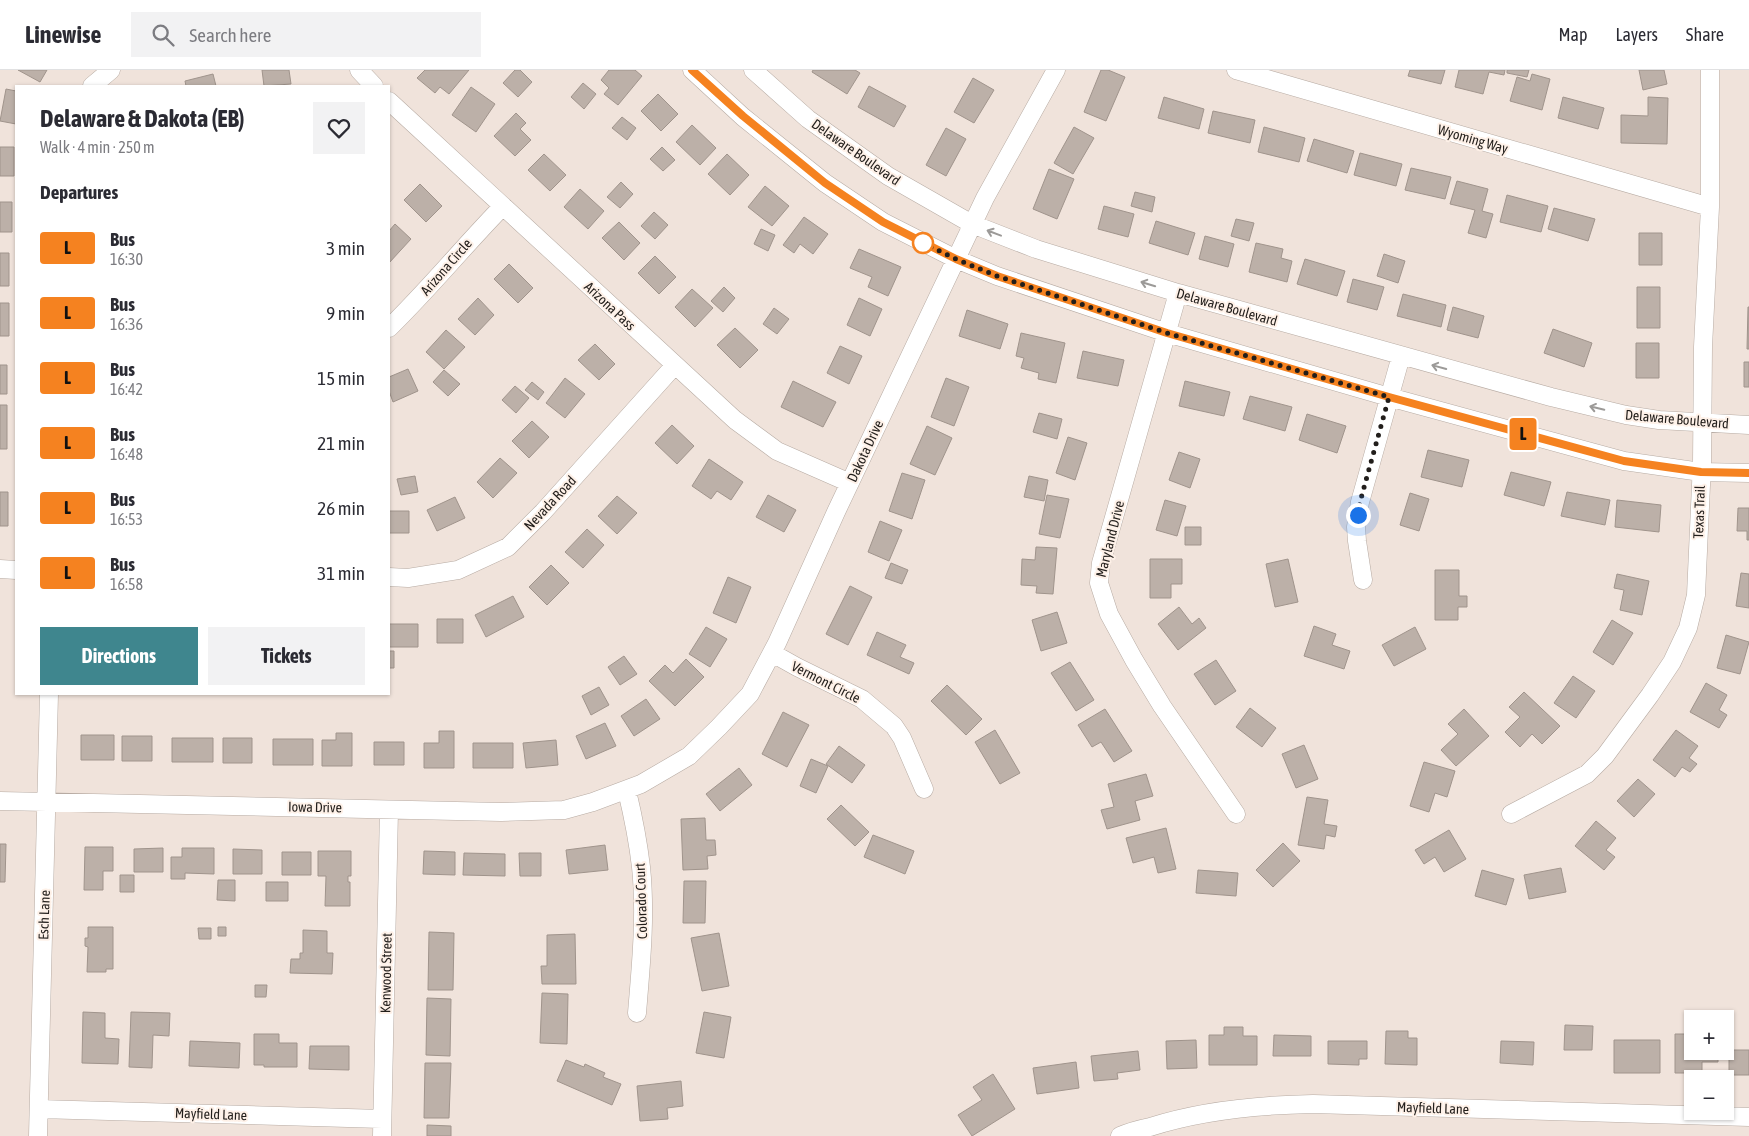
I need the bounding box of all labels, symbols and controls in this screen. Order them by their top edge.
search box [131,12,481,57]
text: Linewise [25,21,101,48]
icon: search [149,21,177,49]
text: Search here [189,24,271,46]
text: Map [1558,24,1587,45]
text: Layers [1615,24,1658,45]
text: Share [1686,24,1724,45]
button: heart [313,102,365,154]
text: Delaware & Dakota (EB) [40,105,245,132]
street label: Delaware Boulevard [809,116,903,188]
street label: Wyoming Way [1436,121,1510,157]
text: Walk · 4 min · 250 m [40,138,154,156]
text: Departures [40,181,118,203]
text: Bus [110,228,135,250]
one-way arrow [987,228,1002,237]
unlabelled marker [912,232,934,254]
street label: Arizona Circle [417,235,475,299]
text: L [64,237,71,258]
text: 3 min [326,237,365,259]
text: 16:30 [110,250,143,268]
street label: Arizona Pass [581,278,639,334]
one-way arrow [1141,279,1157,289]
street label: Delaware Boulevard [1175,285,1279,329]
text: Bus [110,293,135,315]
text: L [64,302,71,323]
text: 9 min [326,302,365,324]
text: 16:36 [110,315,143,333]
text: Bus [110,358,135,380]
one-way arrow [1432,361,1448,371]
text: L [64,367,71,388]
text: 15 min [317,367,365,389]
text: 16:42 [110,380,143,398]
one-way arrow [1589,403,1605,412]
street label: Delaware Boulevard [1624,406,1730,432]
street label: Dakota Drive [844,418,886,484]
line badge: L [1507,418,1539,450]
text: Bus [110,423,135,445]
text: L [1520,423,1526,444]
text: L [64,432,71,453]
text: 21 min [317,432,365,454]
text: 16:48 [110,445,143,463]
street label: Nevada Road [521,473,579,533]
street label: Texas Trail [1690,485,1708,539]
text: Bus [110,488,135,510]
text: L [64,497,71,518]
text: 26 min [317,497,365,519]
street label: Maryland Drive [1093,499,1127,579]
your location [1346,503,1371,528]
text: 16:53 [110,510,143,528]
text: Bus [110,553,135,575]
text: L [64,562,71,583]
text: 31 min [317,562,365,584]
text: 16:58 [110,575,143,593]
button: Directions [40,627,198,685]
button: Tickets [208,627,365,685]
street label: Vermont Circle [789,658,863,706]
street label: Iowa Drive [288,799,342,815]
street label: Colorado Court [632,863,650,939]
street label: Esch Lane [35,890,53,940]
street label: Kenwood Street [377,933,395,1013]
map controls [1684,1010,1734,1120]
button: + [1684,1010,1734,1060]
button: − [1684,1070,1734,1120]
street label: Mayfield Lane [1397,1099,1469,1117]
street label: Mayfield Lane [175,1105,247,1123]

